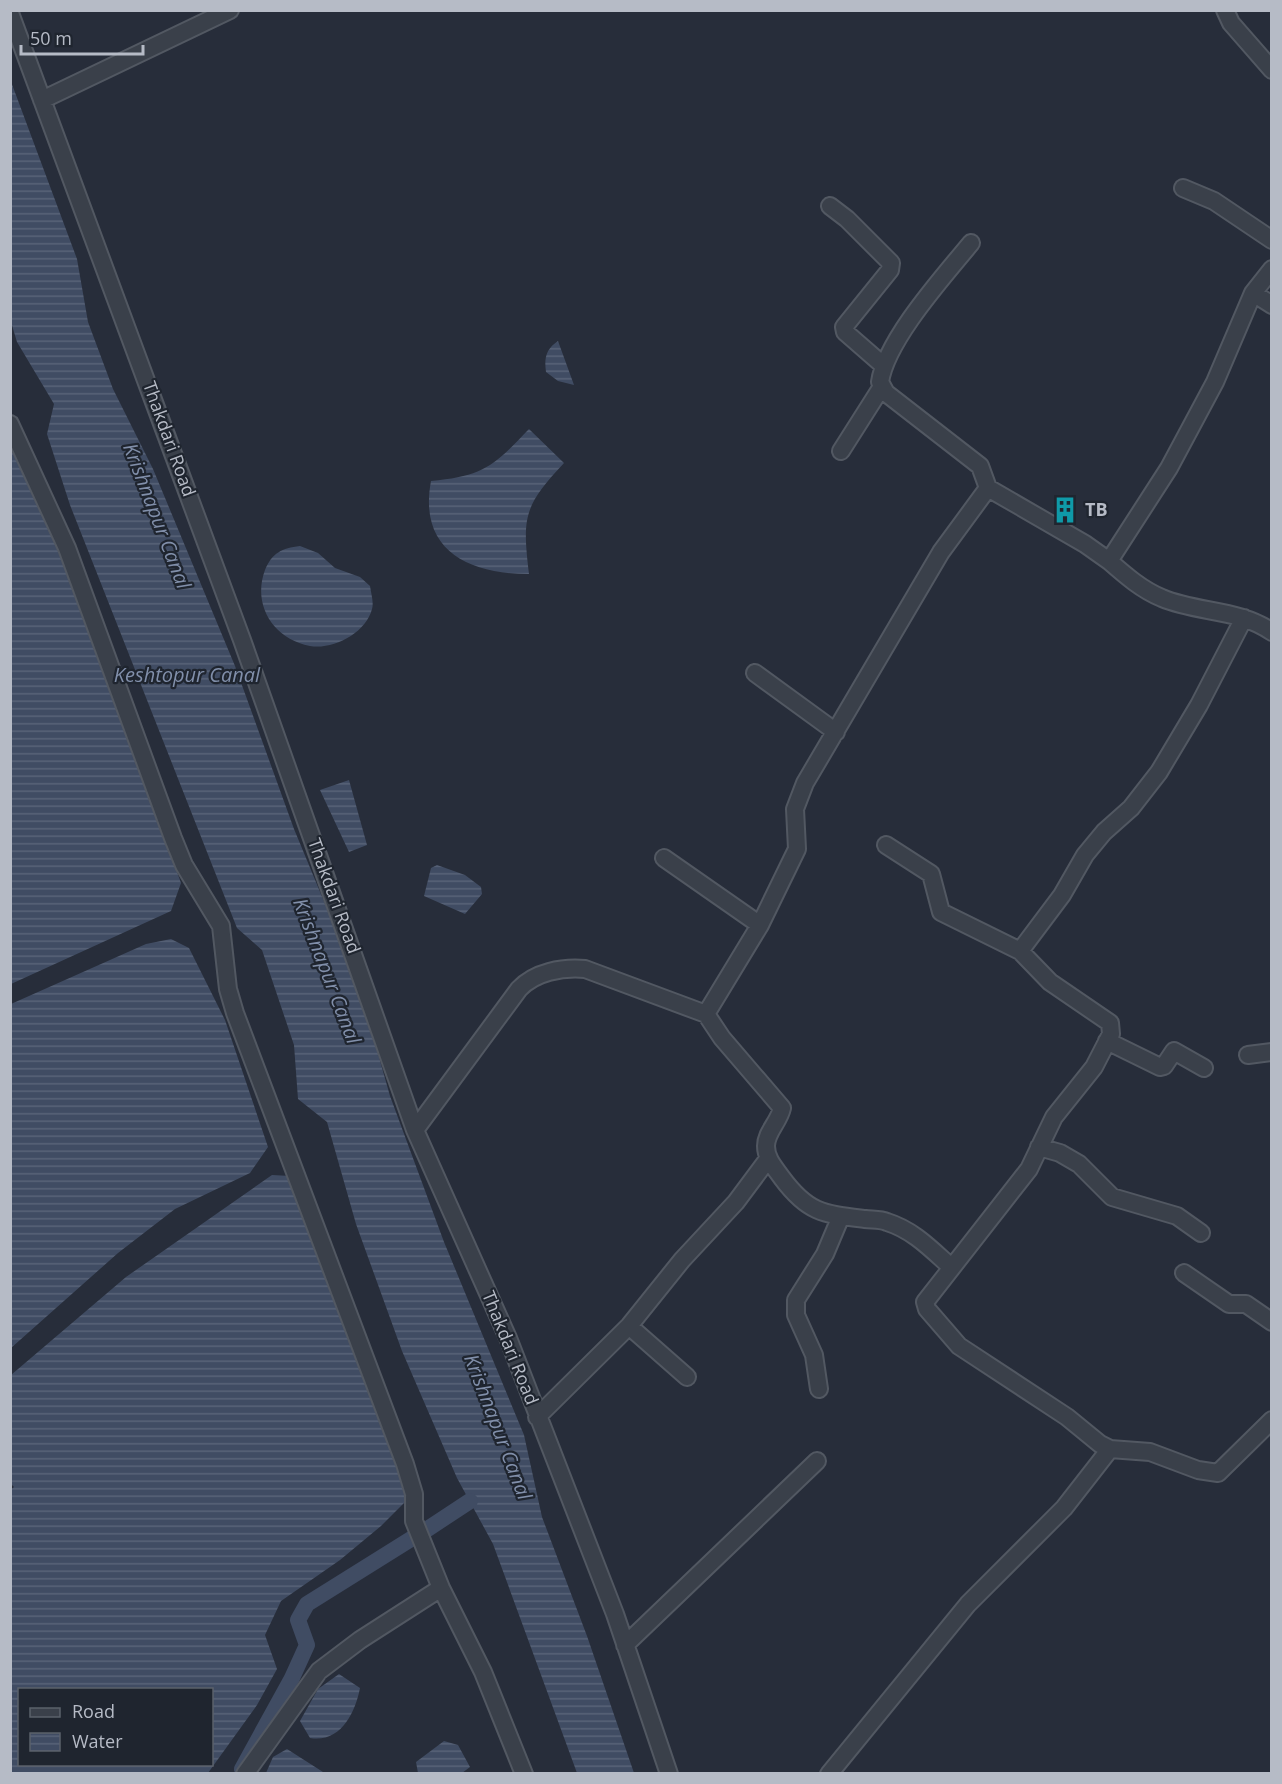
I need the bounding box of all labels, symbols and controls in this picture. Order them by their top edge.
scale bar [21,18,142,56]
text: 50 m [30,26,72,50]
street label: Thakdari Road [138,378,202,500]
water label: Krishnapur Canal [117,439,198,594]
building icon: TB [1050,495,1080,525]
place label: TB [1085,497,1108,521]
water label: Keshtopur Canal [114,661,261,688]
street label: Thakdari Road [303,835,367,957]
water label: Krishnapur Canal [287,894,368,1049]
street label: Thakdari Road [477,1287,545,1408]
water label: Krishnapur Canal [458,1350,539,1505]
legend [18,1688,213,1766]
text: Road [72,1699,115,1723]
text: Water [72,1729,123,1753]

